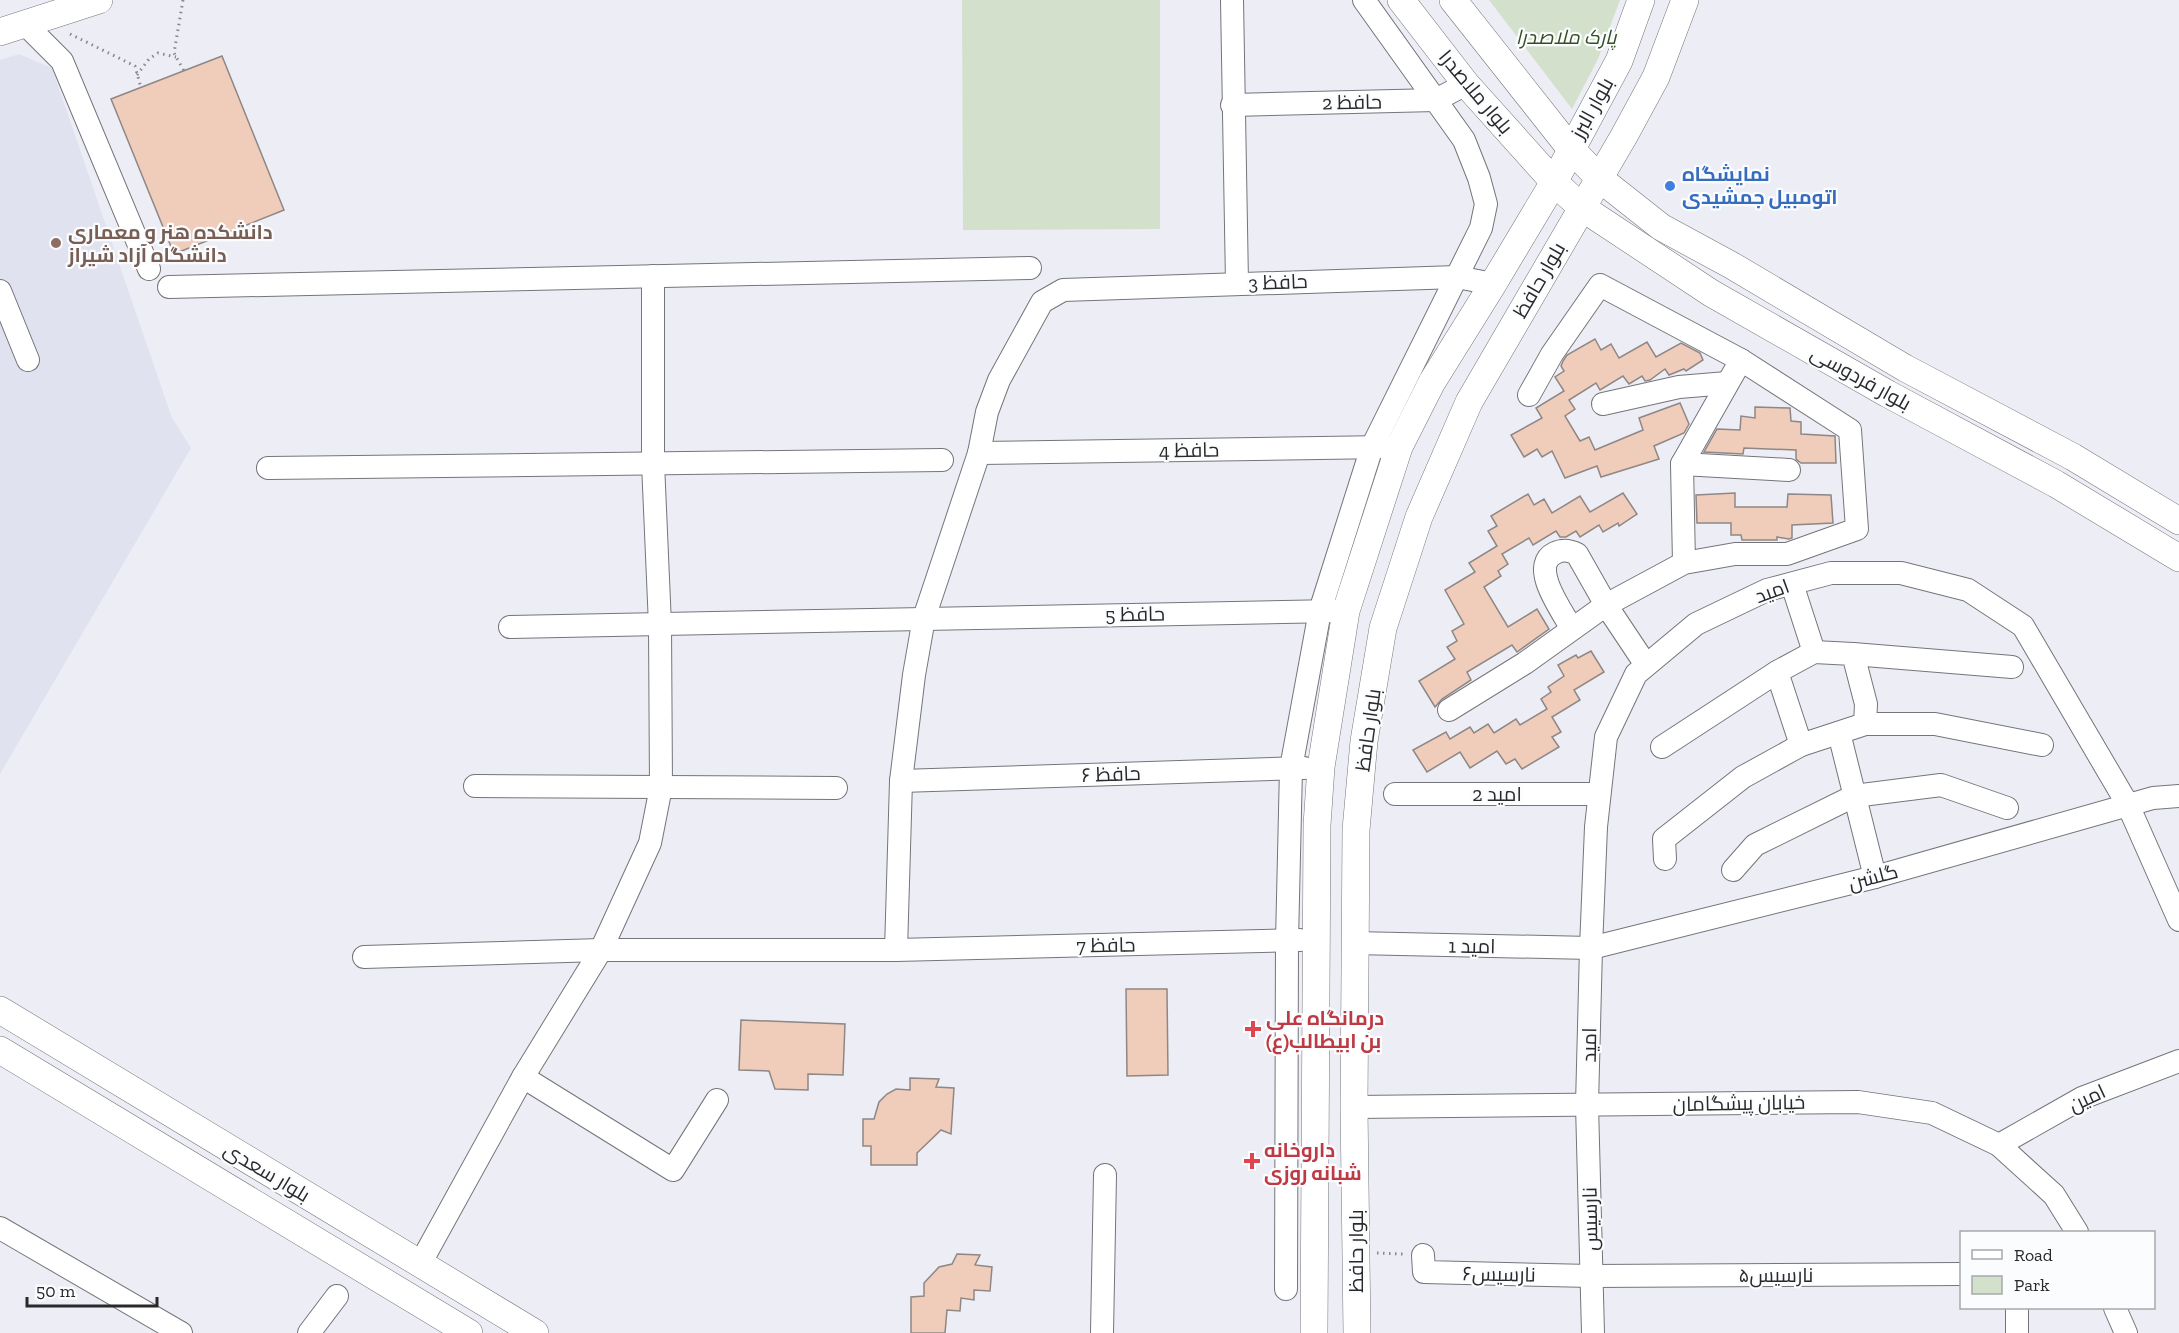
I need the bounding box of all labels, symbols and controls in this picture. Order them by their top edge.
park label: پارک ملاصدرا [1516,25,1618,51]
street label: بلوار ملاصدرا [1434,45,1518,139]
street label: بلوار البرز [1565,73,1619,144]
street label: حافظ 2 [1322,89,1382,115]
place label: نمایشگاه اتومبیل جمشیدی [1682,162,1838,209]
marker: نمایشگاه اتومبیل جمشیدی [1663,179,1677,193]
place label: دانشکده هنر و معماری دانشگاه آزاد شیراز [67,220,273,267]
marker: دانشکده هنر و معماری دانشگاه آزاد شیراز [49,236,63,250]
street label: بلوار حافظ [1508,238,1570,322]
street label: حافظ 3 [1248,269,1308,295]
street label: بلوار فردوسی [1806,341,1915,416]
street label: حافظ 4 [1159,437,1219,463]
street label: امید [1752,574,1792,608]
street label: حافظ 5 [1105,601,1165,627]
street label: بلوار حافظ [1350,687,1386,773]
street label: حافظ ۶ [1081,761,1141,787]
street label: امید 2 [1472,782,1522,806]
street label: گلشن [1846,859,1901,896]
street label: حافظ 7 [1076,932,1136,958]
street label: امید 1 [1448,934,1496,958]
place label: درمانگاه علی بن ابیطالب(ع) [1266,1006,1384,1055]
marker: درمانگاه علی بن ابیطالب(ع) [1244,1020,1262,1038]
street label: امید [1577,1027,1601,1063]
street label: امین [2065,1079,2110,1118]
street label: خیابان پیشگامان [1673,1090,1805,1117]
street label: بلوار سعدی [219,1137,314,1208]
place label: داروخانه شبانه روزی [1264,1138,1362,1185]
marker: داروخانه شبانه روزی [1245,1154,1259,1168]
street label: نارسیس [1577,1187,1604,1251]
street label: بلوار حافظ [1344,1209,1368,1293]
legend [1960,1231,2155,1309]
text: Road [2014,1244,2053,1266]
street label: نارسیس۶ [1462,1261,1536,1288]
street label: نارسیس۵ [1739,1263,1813,1288]
scale bar [27,1270,158,1308]
text: Park [2014,1274,2050,1296]
text: 50 m [36,1280,76,1302]

